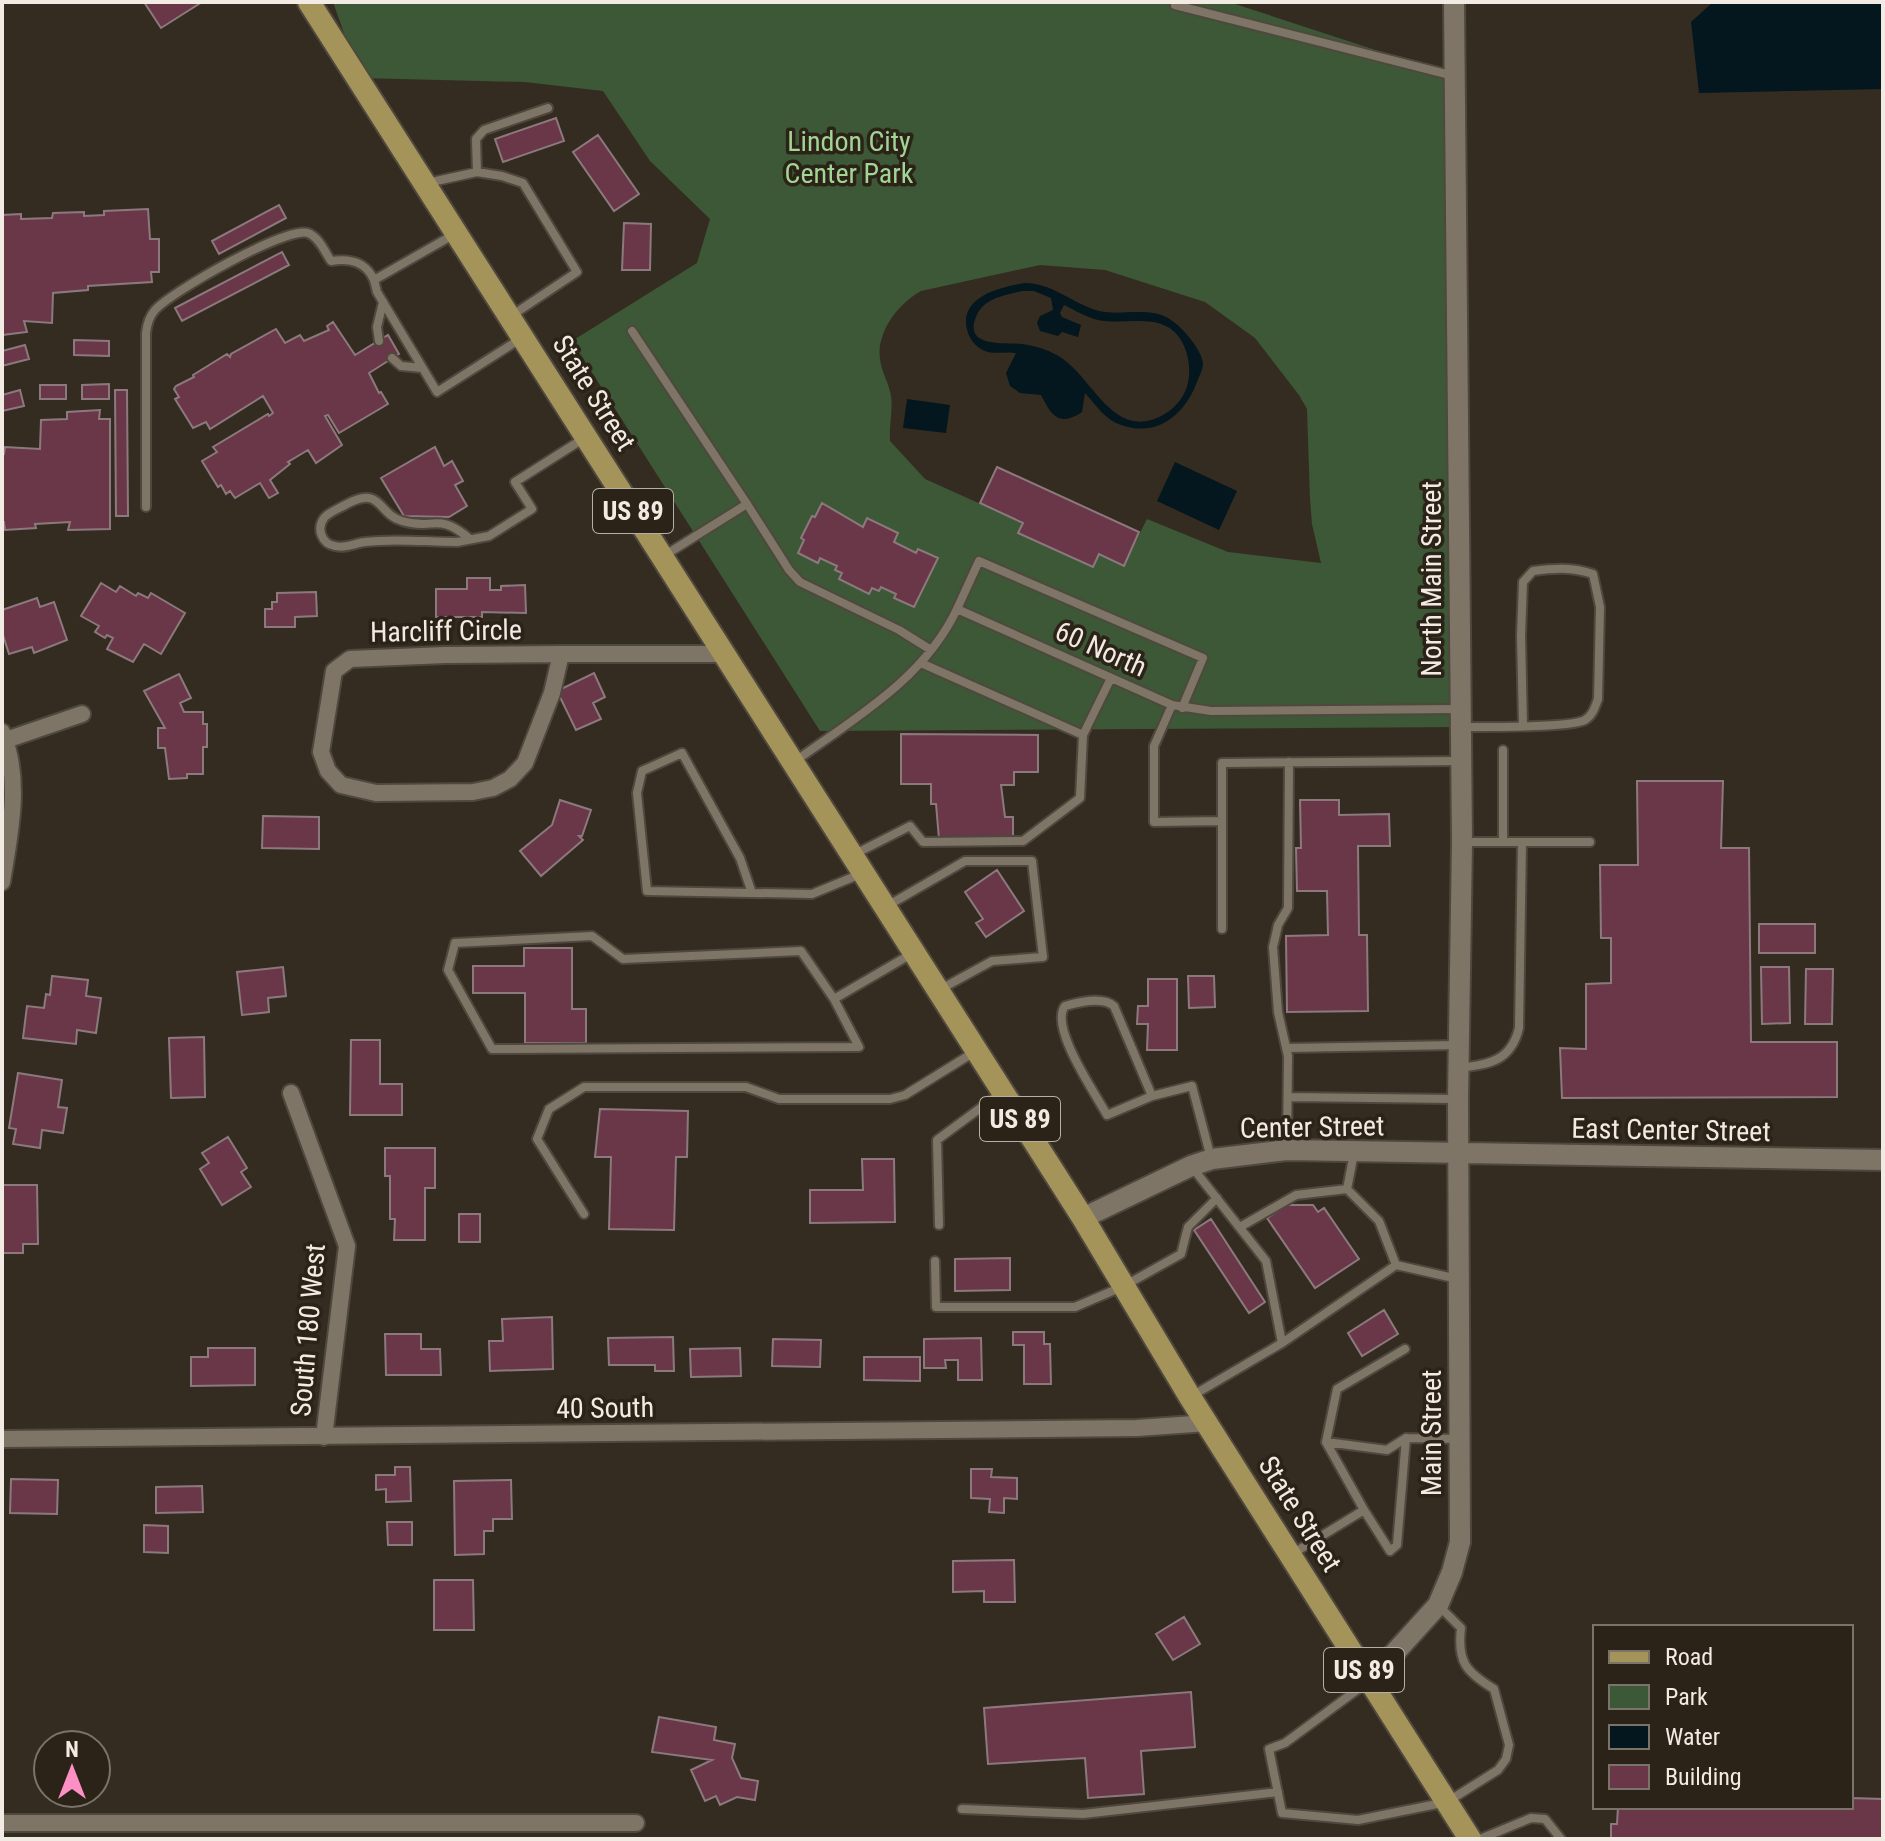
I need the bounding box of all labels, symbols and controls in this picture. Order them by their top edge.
park label: Lindon City Center Park [785,125,914,190]
street label: State Street [546,329,642,457]
street label: North Main Street [1415,481,1448,677]
road number: US 89 [593,489,673,533]
street label: Harcliff Circle [370,613,522,649]
street label: 60 North [1050,614,1152,684]
road number: US 89 [980,1097,1060,1141]
street label: Center Street [1239,1109,1385,1145]
street label: East Center Street [1571,1112,1771,1148]
street label: South 180 West [284,1242,332,1418]
street label: Main Street [1415,1370,1448,1496]
street label: 40 South [556,1391,654,1425]
street label: State Street [1252,1450,1348,1578]
legend [1593,1625,1853,1809]
text: Road [1665,1643,1713,1671]
road number: US 89 [1324,1648,1404,1692]
text: Park [1665,1683,1708,1711]
text: Water [1665,1723,1720,1751]
north arrow [32,1729,112,1809]
text: N [65,1737,79,1762]
text: Building [1665,1763,1742,1791]

